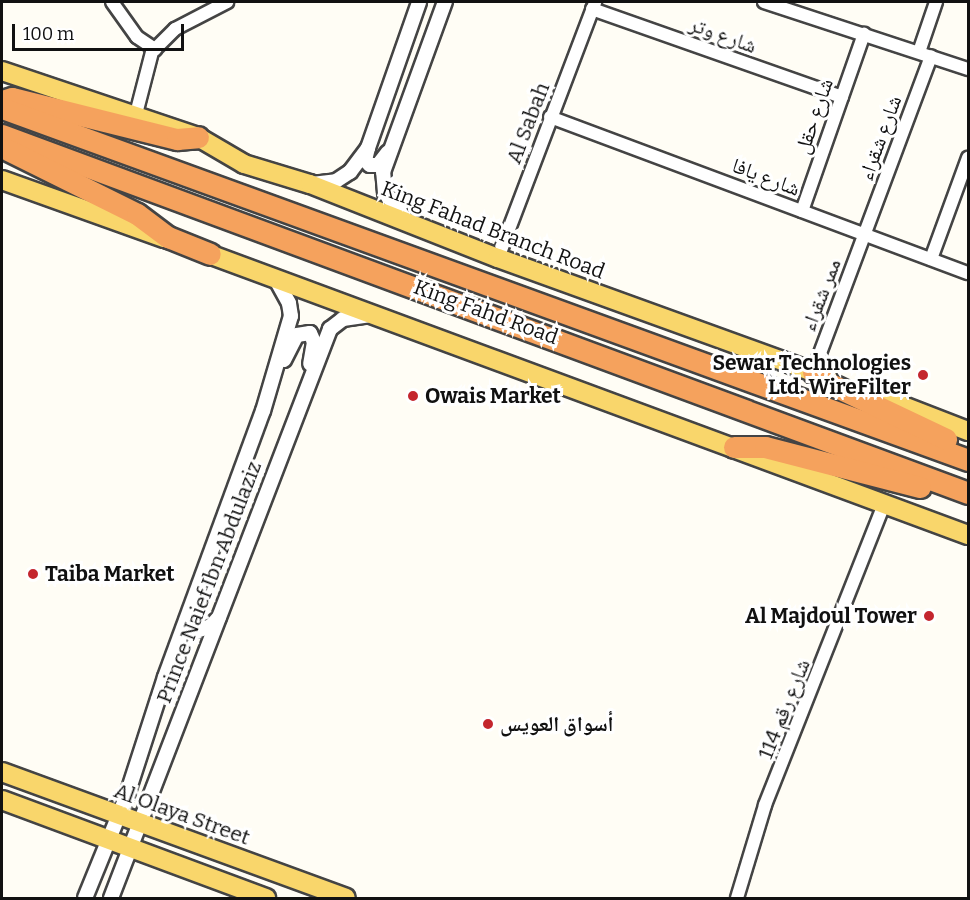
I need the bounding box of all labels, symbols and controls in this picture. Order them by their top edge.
street label: شارع وتر [686,11,760,59]
scale bar [15,12,188,50]
text: 100 m [23,23,74,45]
street label: شارع حقل [789,75,839,157]
street label: Al Sabah [501,79,555,167]
street label: شارع شقراء [853,92,907,184]
street label: شارع يافا [728,153,804,201]
street label: King Fahad Branch Road [378,176,608,284]
street label: ممر شقراء [796,255,846,335]
street label: King Fahd Road [410,274,562,350]
place label: Sewar Technologies Ltd. WireFilter [712,350,911,400]
marker: Sewar Technologies Ltd. WireFilter [916,368,930,382]
place label: Owais Market [425,383,561,409]
marker: Owais Market [406,389,420,403]
street label: Prince Naief Ibn Abdulaziz [151,458,267,706]
place label: Taiba Market [45,561,174,587]
marker: Taiba Market [26,567,40,581]
place label: Al Majdoul Tower [745,603,917,629]
marker: Al Majdoul Tower [922,609,936,623]
street label: شارع رقم 114 [753,655,815,763]
place label: أسواق العويس [500,711,614,737]
marker: أسواق العويس [481,717,495,731]
street label: Al Olaya Street [111,778,253,850]

